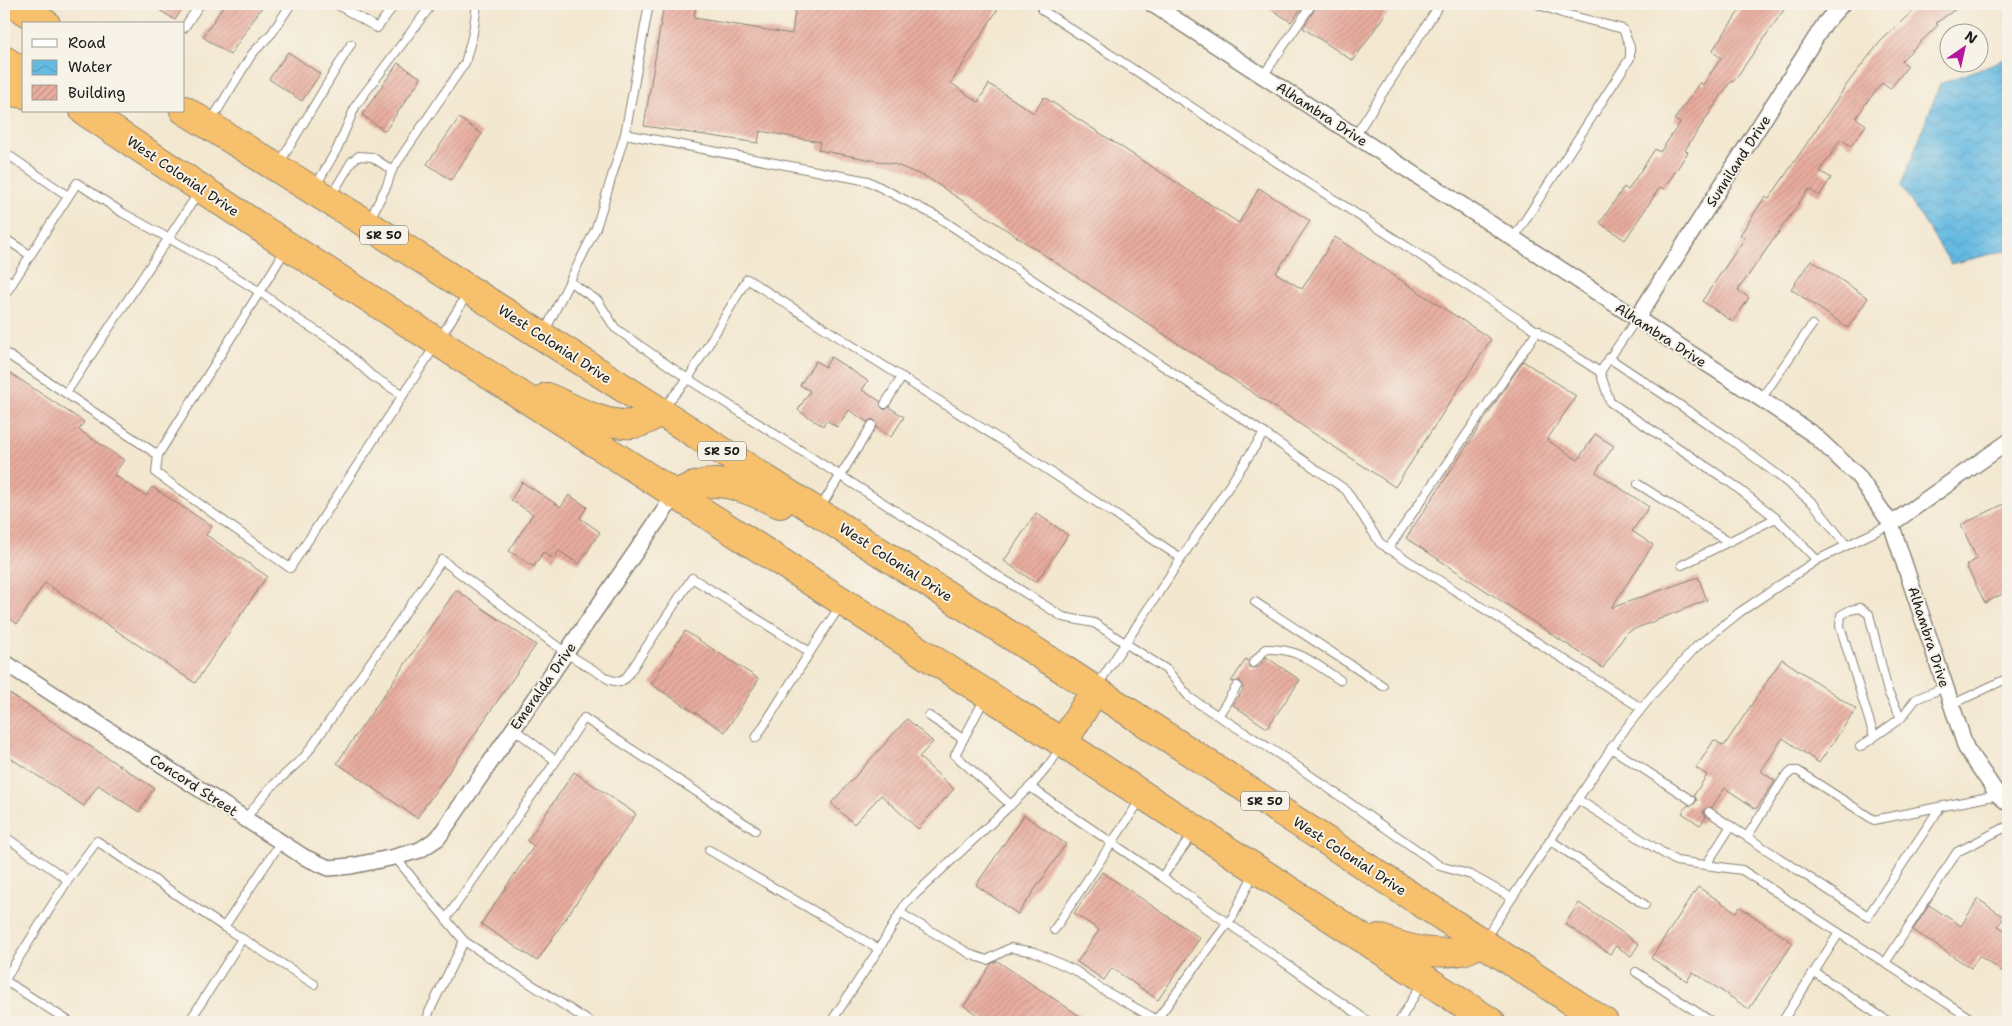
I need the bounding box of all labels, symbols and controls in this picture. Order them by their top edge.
legend [22,22,185,112]
north arrow [1940,22,1990,72]
text: N [1962,27,1981,48]
text: Road [68,33,106,53]
text: Water [68,57,112,77]
street label: Alhambra Drive [1273,78,1371,150]
text: Building [68,83,125,103]
street label: Sunniland Drive [1702,112,1774,210]
street label: West Colonial Drive [123,132,243,220]
road number: SR 50 [360,226,408,244]
street label: Alhambra Drive [1612,299,1710,371]
street label: West Colonial Drive [495,301,615,387]
road number: SR 50 [698,442,746,461]
street label: West Colonial Drive [836,519,956,605]
street label: Alhambra Drive [1904,584,1954,690]
street label: Emeralda Drive [506,639,580,733]
street label: Concord Street [147,750,241,820]
road number: SR 50 [1241,791,1289,810]
street label: West Colonial Drive [1290,813,1410,899]

